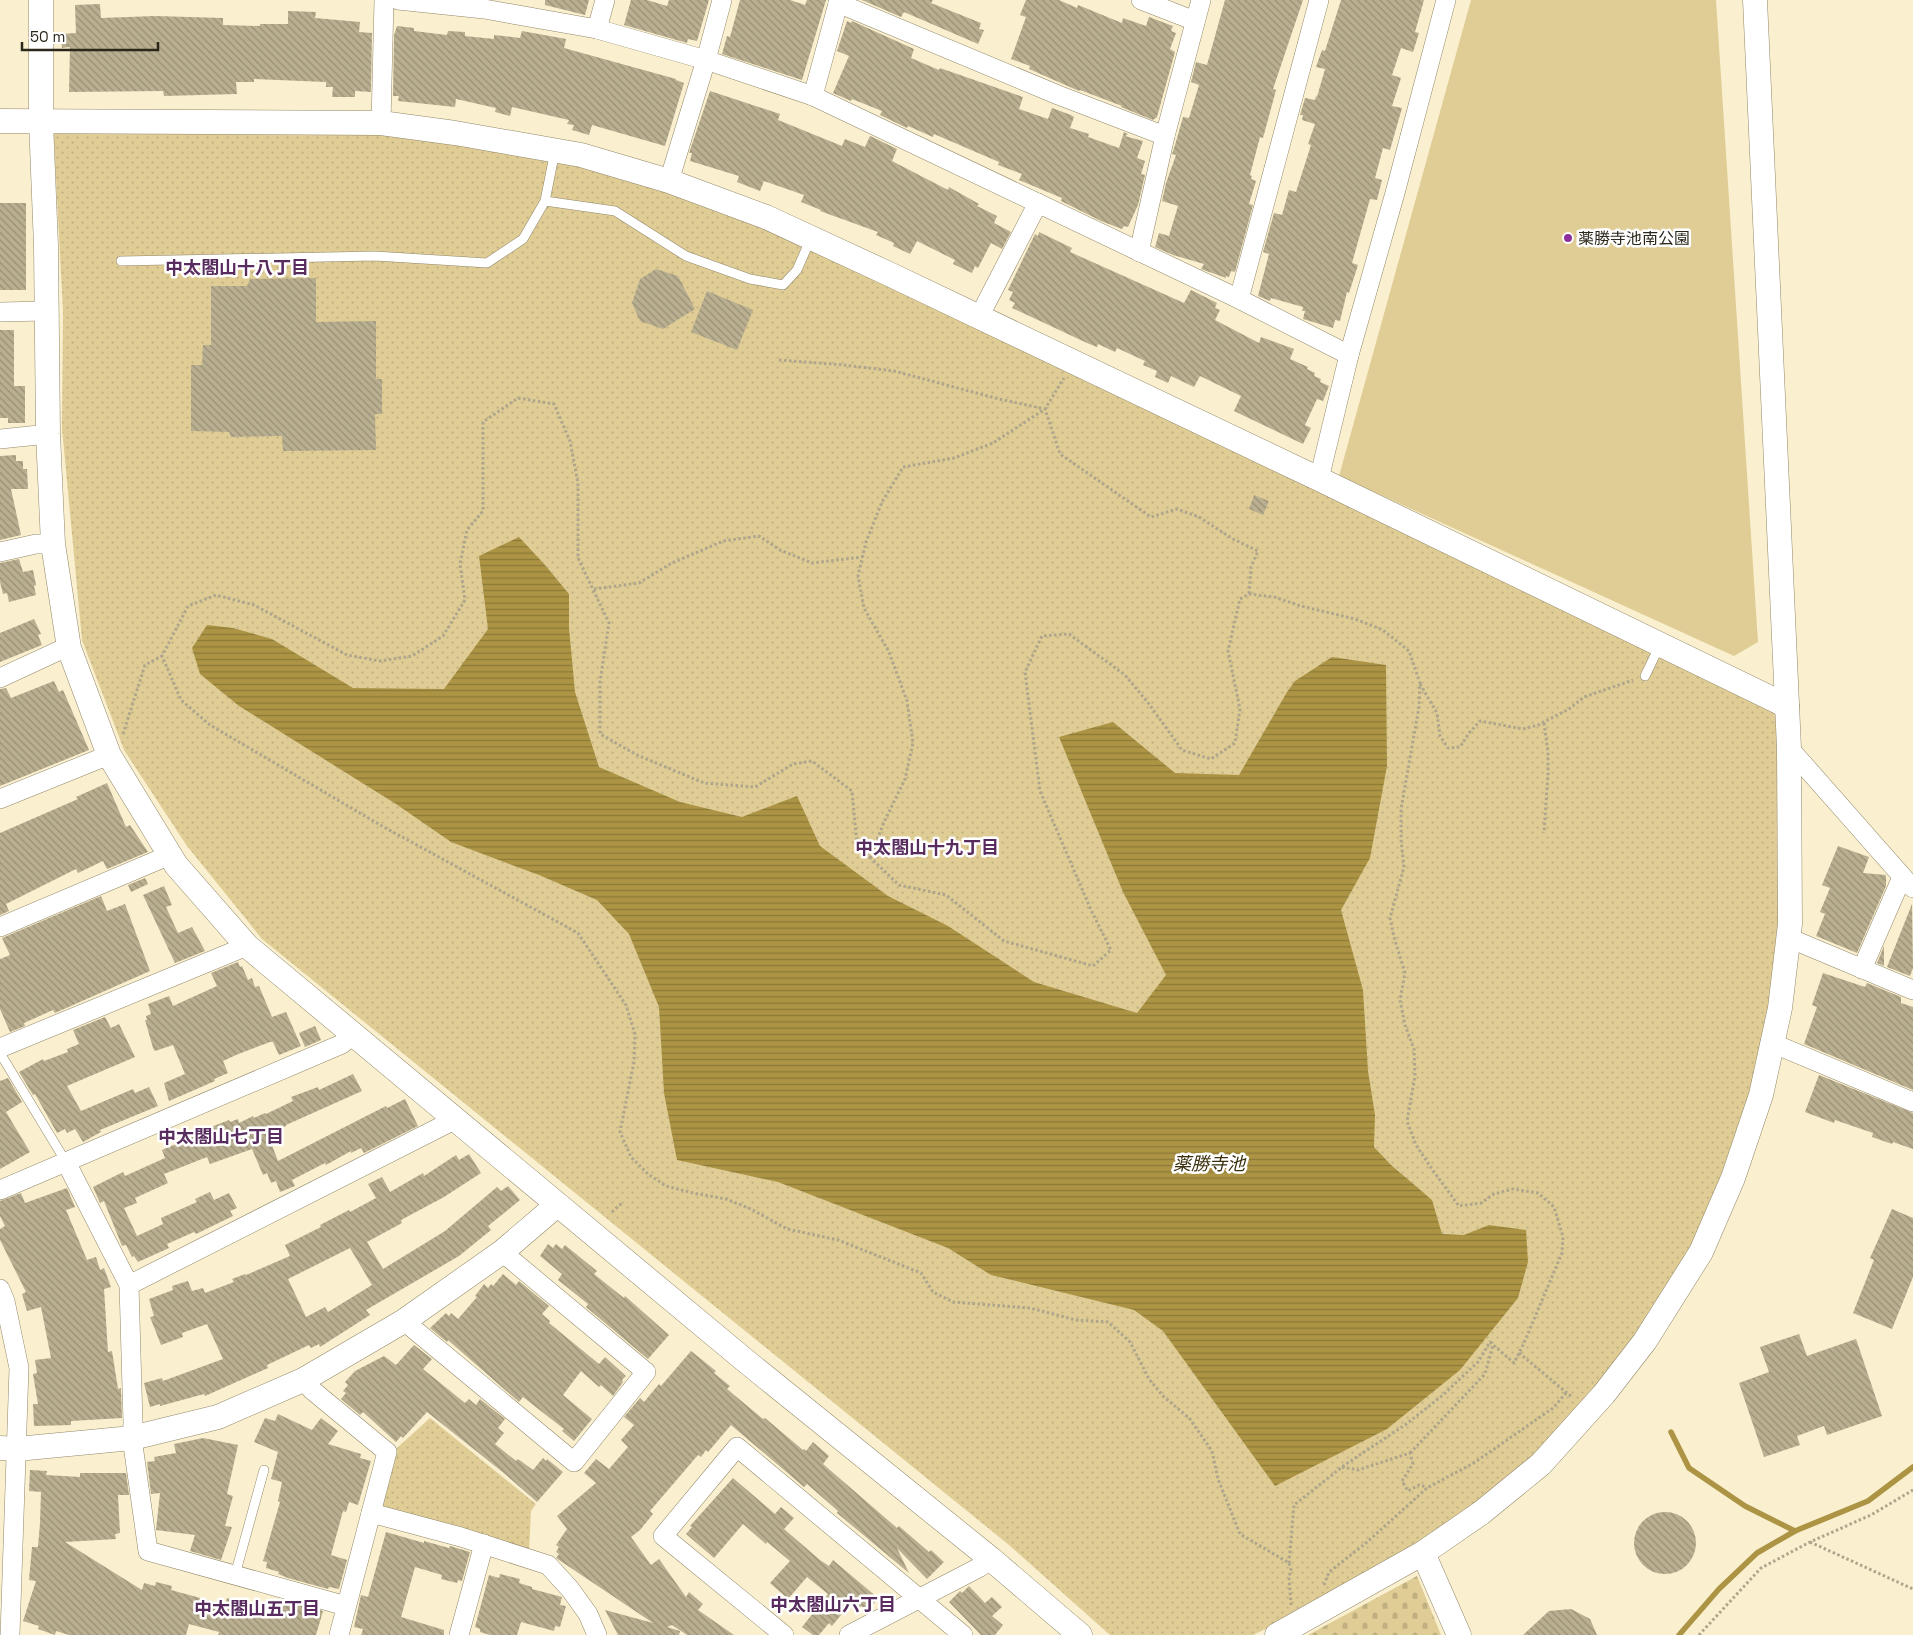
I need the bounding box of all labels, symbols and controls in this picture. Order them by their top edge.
scale bar [22,20,159,52]
text: 50 m [30,27,65,46]
place label: 薬勝寺池南公園 [1578,228,1690,249]
marker: 薬勝寺池南公園 [1562,232,1574,244]
district label: 中太閤山十八丁目 [165,256,309,279]
district label: 中太閤山十九丁目 [855,836,999,859]
district label: 中太閤山七丁目 [158,1125,284,1148]
water label: 薬勝寺池 [1173,1152,1247,1175]
district label: 中太閤山六丁目 [770,1593,896,1616]
district label: 中太閤山五丁目 [194,1597,320,1620]

